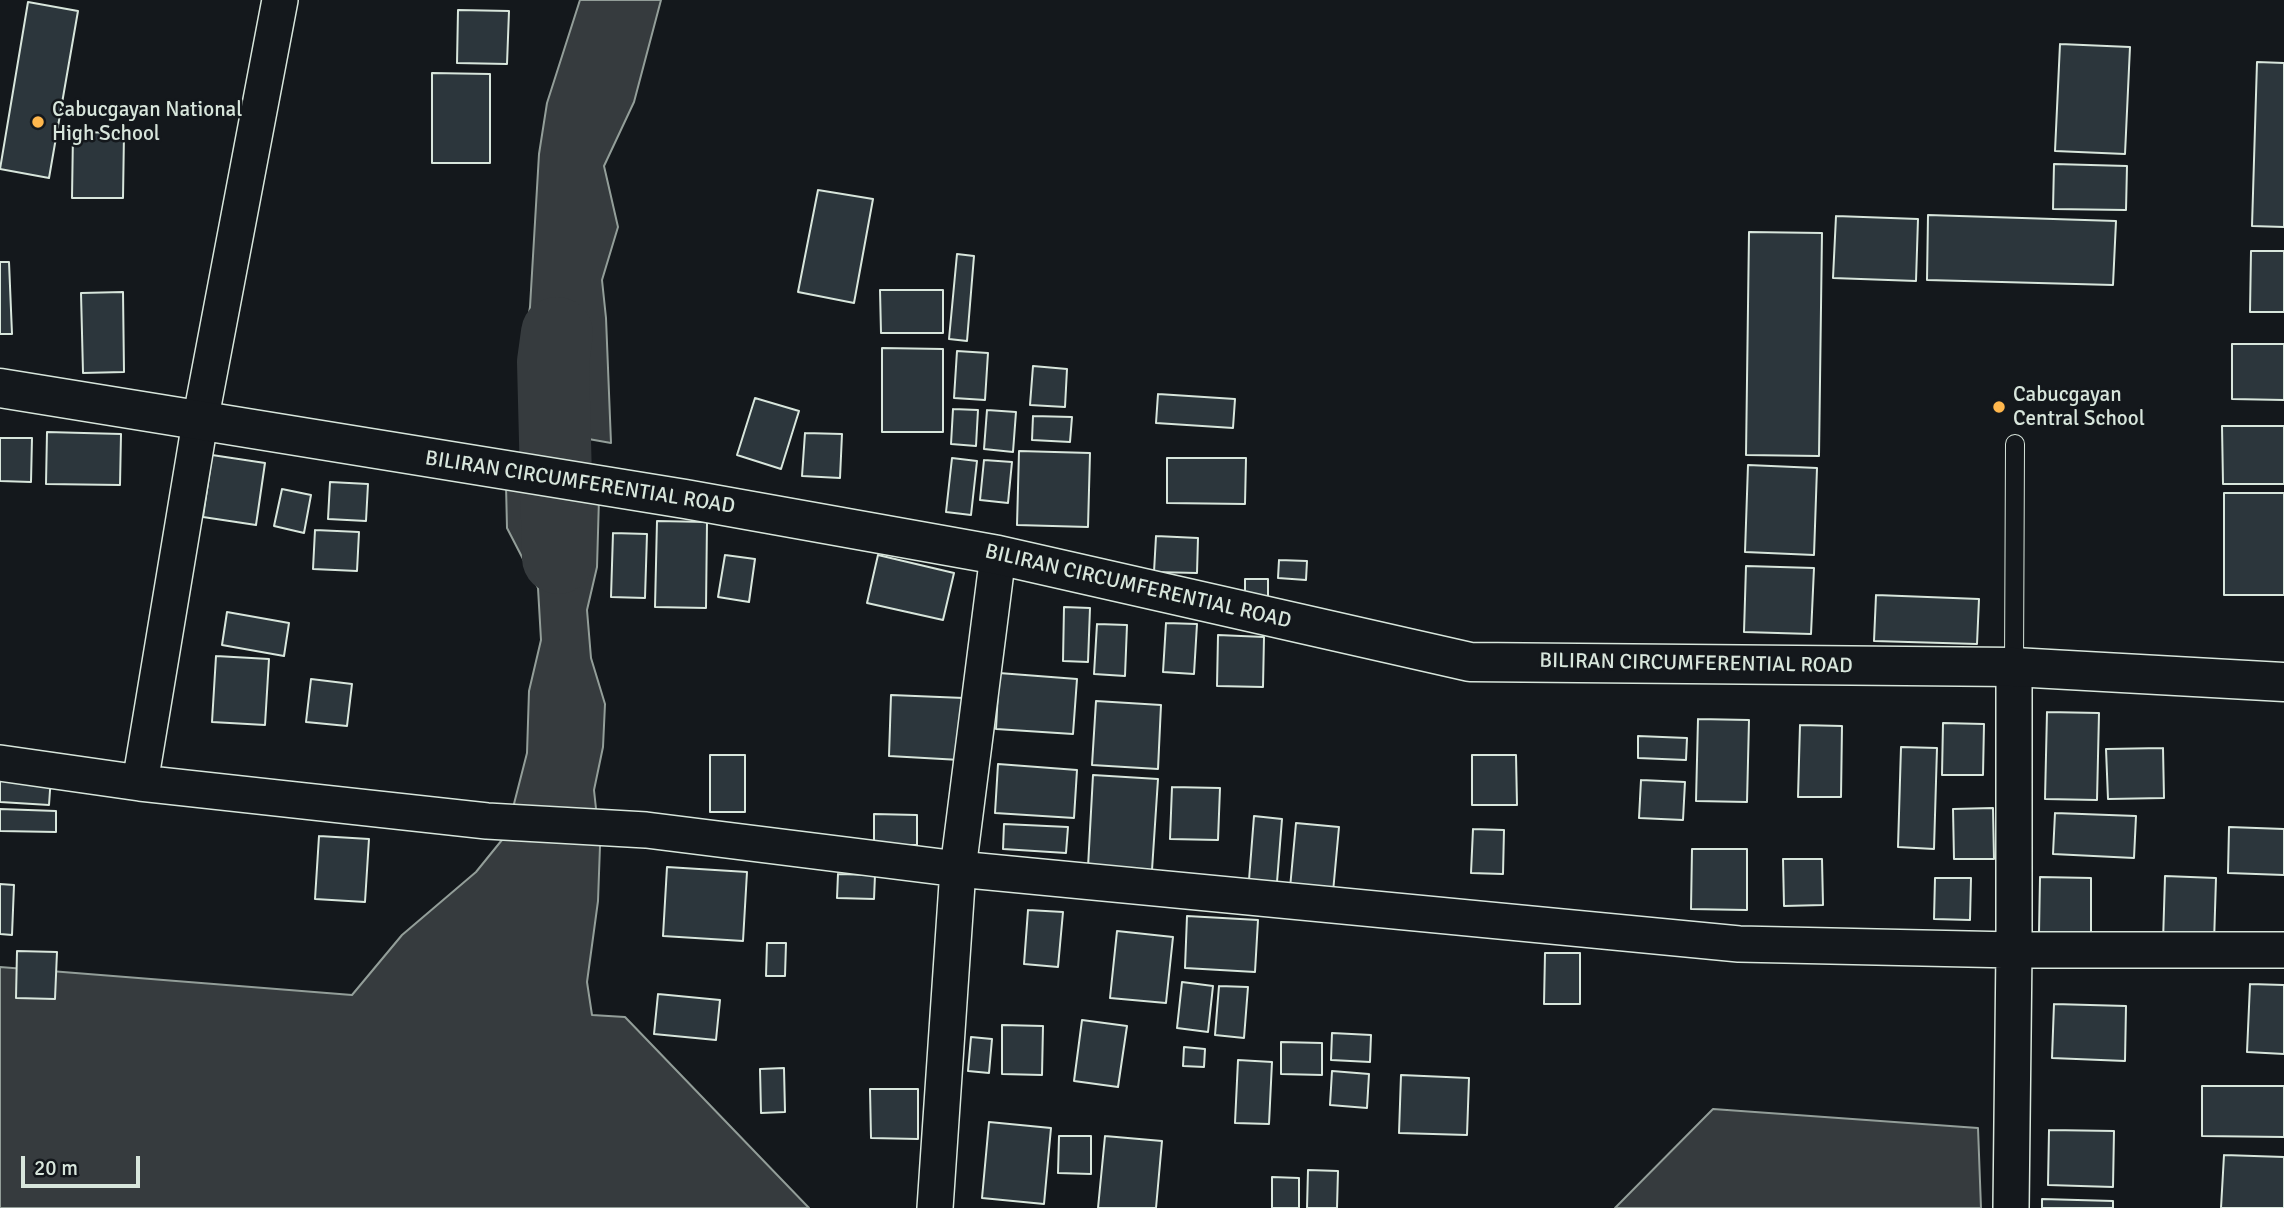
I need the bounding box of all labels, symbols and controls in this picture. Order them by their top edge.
place label: Cabucgayan National High School [52,97,242,147]
marker: Cabucgayan National High School [30,114,46,130]
place label: Cabucgayan Central School [2013,382,2145,432]
marker: Cabucgayan Central School [1991,399,2007,415]
street label: BILIRAN CIRCUMFERENTIAL ROAD [423,446,737,520]
street label: BILIRAN CIRCUMFERENTIAL ROAD [982,539,1294,635]
street label: BILIRAN CIRCUMFERENTIAL ROAD [1539,649,1853,679]
scale bar [24,1142,144,1186]
text: 20 m [34,1155,78,1181]

